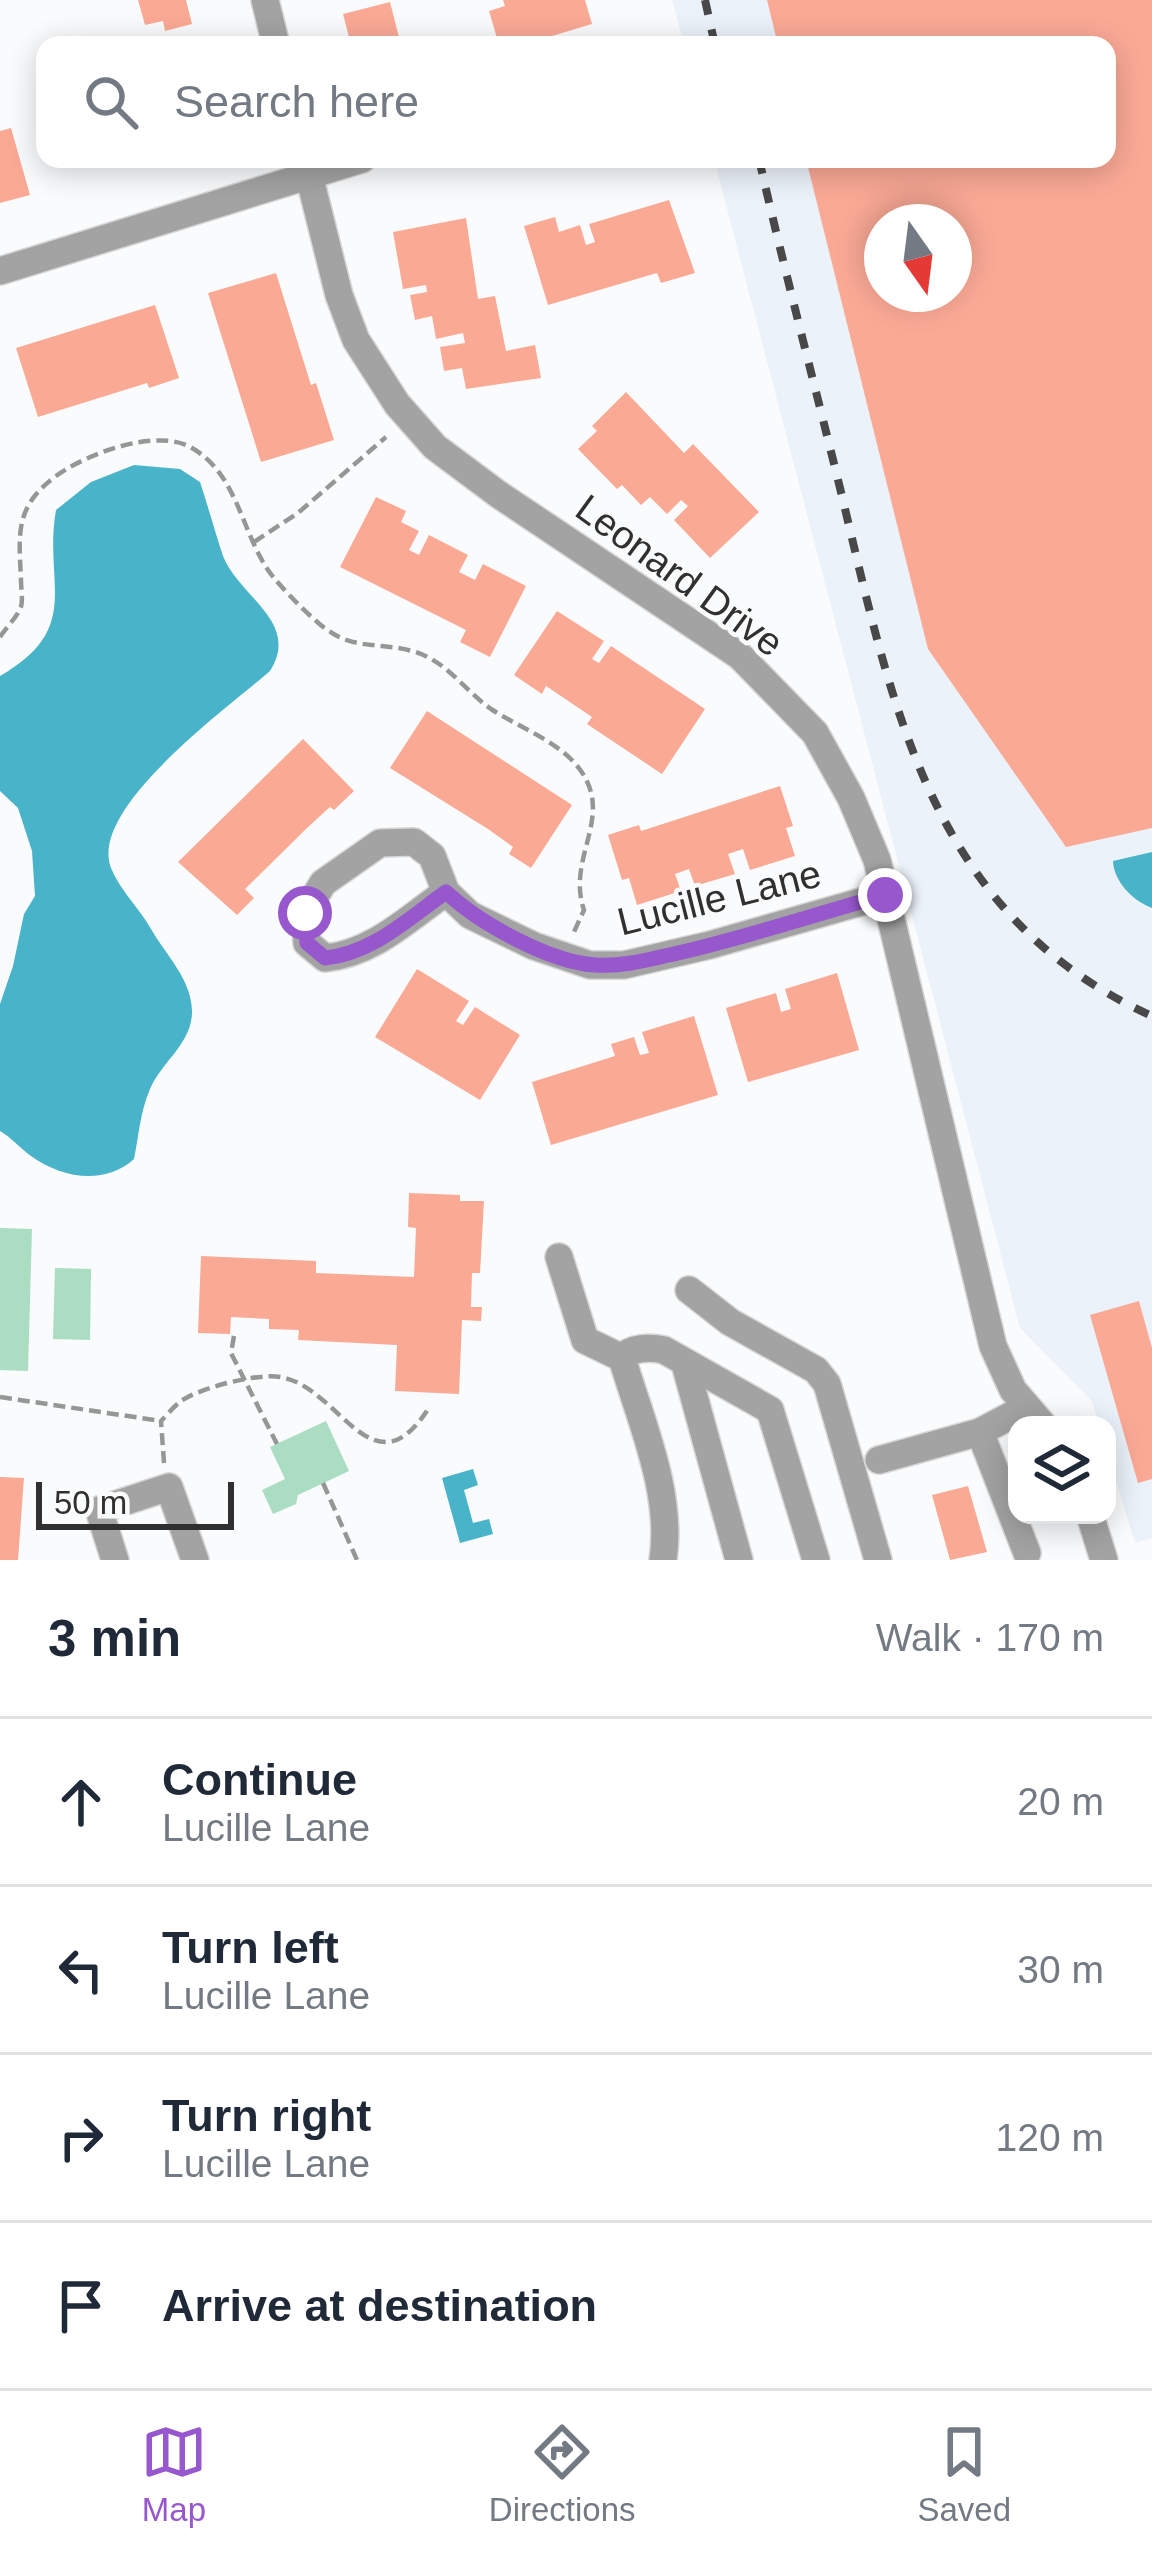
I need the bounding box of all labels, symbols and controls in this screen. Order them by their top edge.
search box [36,36,1116,168]
icon: search [78,69,144,135]
text: Search here [174,76,419,127]
north arrow [864,204,972,312]
street label: Leonard Drive [568,486,791,665]
street label: Lucille Lane [613,851,825,944]
route end [858,868,912,922]
route start [278,886,332,940]
map controls [1008,1416,1116,1524]
button: layers [1008,1416,1116,1524]
scale bar [36,1476,234,1529]
text: 50 m [54,1484,127,1521]
text: 3 min [48,1610,181,1667]
text: Walk · 170 m [876,1616,1104,1659]
text: Continue [162,1754,357,1805]
icon: ahead [48,1769,114,1835]
text: 20 m [1017,1780,1104,1823]
text: Lucille Lane [162,1806,370,1849]
text: Turn left [162,1922,339,1973]
icon: left [48,1937,114,2003]
text: 30 m [1017,1948,1104,1991]
text: Lucille Lane [162,1974,370,2017]
text: Turn right [162,2090,371,2141]
icon: right [48,2105,114,2171]
text: 120 m [996,2116,1104,2159]
text: Lucille Lane [162,2142,370,2185]
icon: arrive [48,2273,114,2339]
text: Arrive at destination [162,2280,597,2331]
tab: Map [141,2419,207,2529]
tab: Directions [489,2419,636,2529]
tab: Saved [917,2419,1011,2529]

